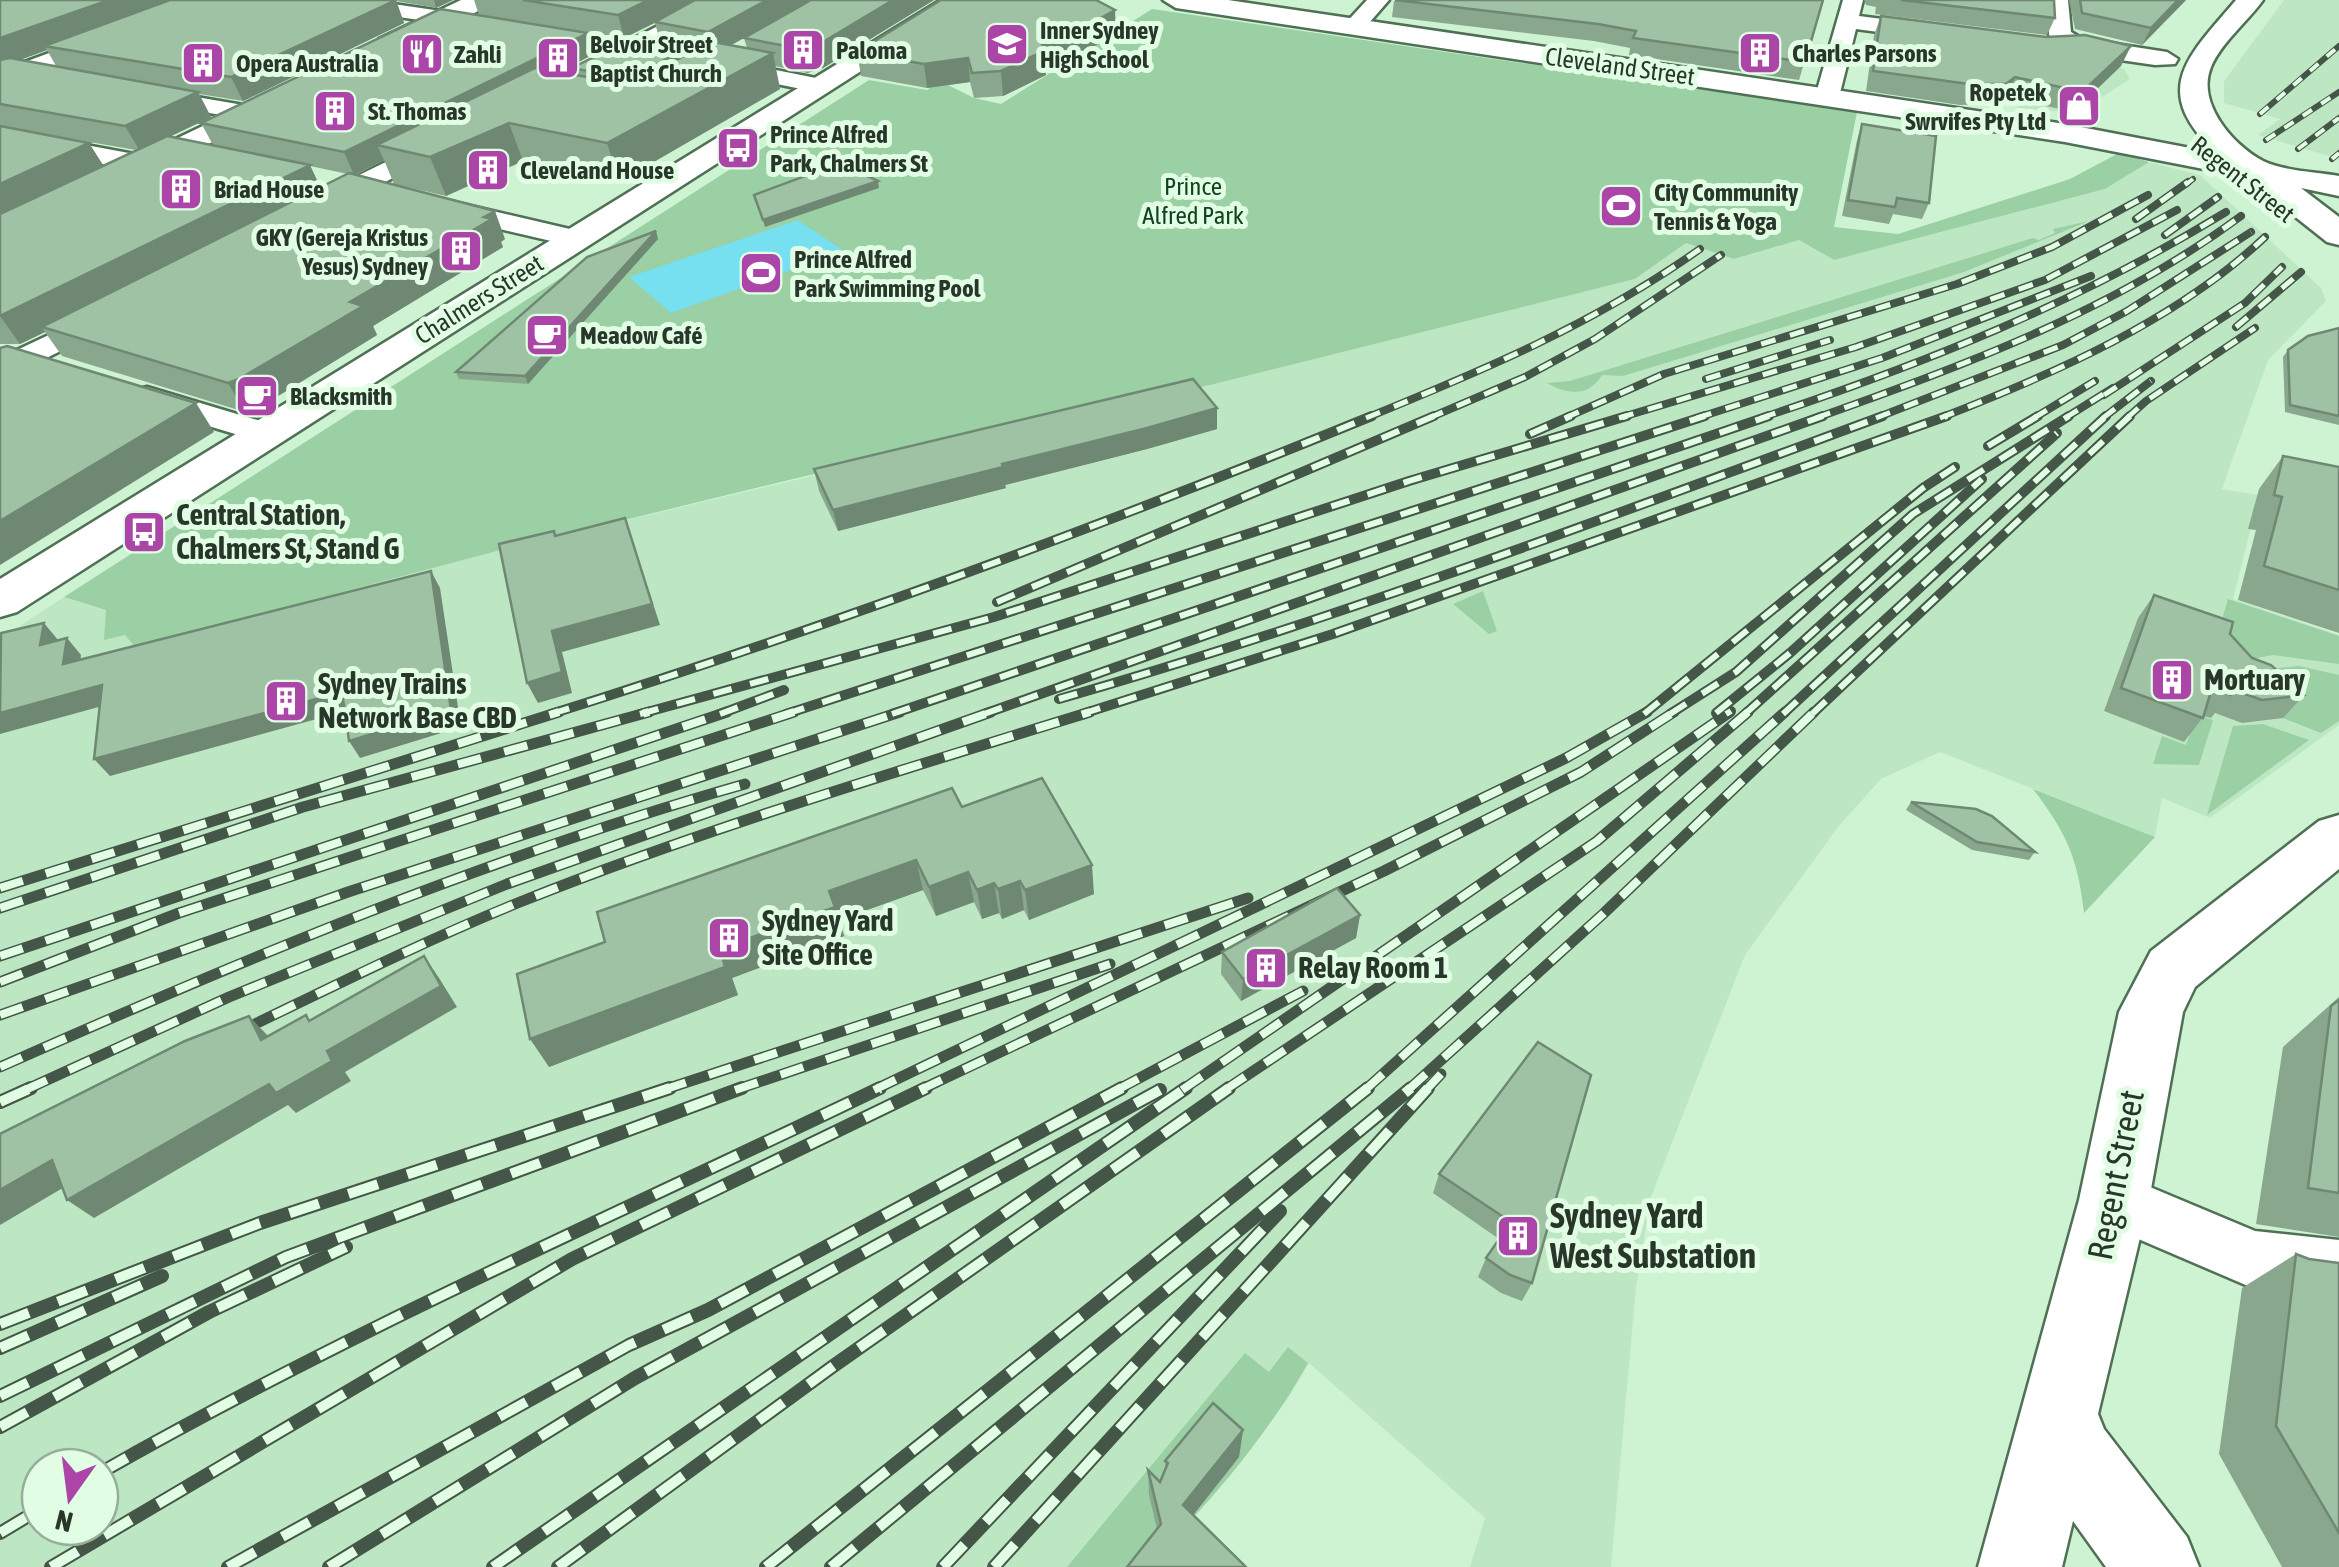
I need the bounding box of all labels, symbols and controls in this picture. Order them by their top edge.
place label: Inner Sydney High School [1040,16,1159,73]
school or university icon: Inner Sydney High School [984,21,1030,67]
building icon: Paloma [780,27,826,73]
place label: Belvoir Street Baptist Church [590,30,722,87]
building icon: Charles Parsons [1737,30,1783,76]
restaurant icon: Zahli [399,31,445,77]
building icon: Belvoir Street Baptist Church [535,35,581,81]
place label: Paloma [836,36,907,64]
place label: Charles Parsons [1792,39,1937,67]
building icon: Opera Australia [180,40,226,86]
place label: Zahli [454,40,501,68]
street label: Cleveland Street [1543,42,1697,90]
place label: Opera Australia [236,49,379,77]
place label: Ropetek Swrvifes Pty Ltd [1905,78,2047,135]
shop icon: Ropetek Swrvifes Pty Ltd [2056,83,2102,129]
building icon: St. Thomas [312,88,358,134]
place label: St. Thomas [368,97,467,125]
place label: Prince Alfred Park, Chalmers St [770,120,929,177]
bus stop icon: Prince Alfred Park, Chalmers St [715,125,761,171]
street label: Regent Street [2186,130,2300,228]
building icon: Cleveland House [465,147,511,193]
place label: Cleveland House [520,156,674,184]
building icon: Briad House [158,166,204,212]
park label: Prince Alfred Park [1142,172,1244,229]
place label: Briad House [214,175,324,203]
place label: City Community Tennis & Yoga [1654,178,1799,235]
sports icon: City Community Tennis & Yoga [1598,183,1644,229]
place label: GKY (Gereja Kristus Yesus) Sydney [256,223,429,280]
building icon: GKY (Gereja Kristus Yesus) Sydney [438,228,484,274]
place label: Prince Alfred Park Swimming Pool [794,245,981,302]
street label: Chalmers Street [410,249,548,349]
sports icon: Prince Alfred Park Swimming Pool [738,250,784,296]
cafe icon: Meadow Café [524,312,570,358]
place label: Meadow Café [580,321,703,349]
cafe icon: Blacksmith [234,373,280,419]
place label: Blacksmith [290,382,392,410]
place label: Central Station, Chalmers St, Stand G [176,497,399,565]
bus stop icon: Central Station, Chalmers St, Stand G [121,509,167,555]
building icon: Mortuary [2149,657,2195,703]
place label: Mortuary [2204,662,2306,696]
place label: Sydney Trains Network Base CBD [318,666,517,734]
building icon: Sydney Trains Network Base CBD [263,678,309,724]
place label: Sydney Yard Site Office [762,903,894,971]
building icon: Sydney Yard Site Office [706,915,752,961]
building icon: Relay Room 1 [1243,945,1289,991]
place label: Relay Room 1 [1298,950,1448,984]
street label: Regent Street [2079,1086,2151,1263]
place label: Sydney Yard West Substation [1549,1195,1756,1275]
building icon: Sydney Yard West Substation [1495,1213,1541,1259]
north arrow [20,1447,120,1547]
text: N [52,1504,76,1539]

